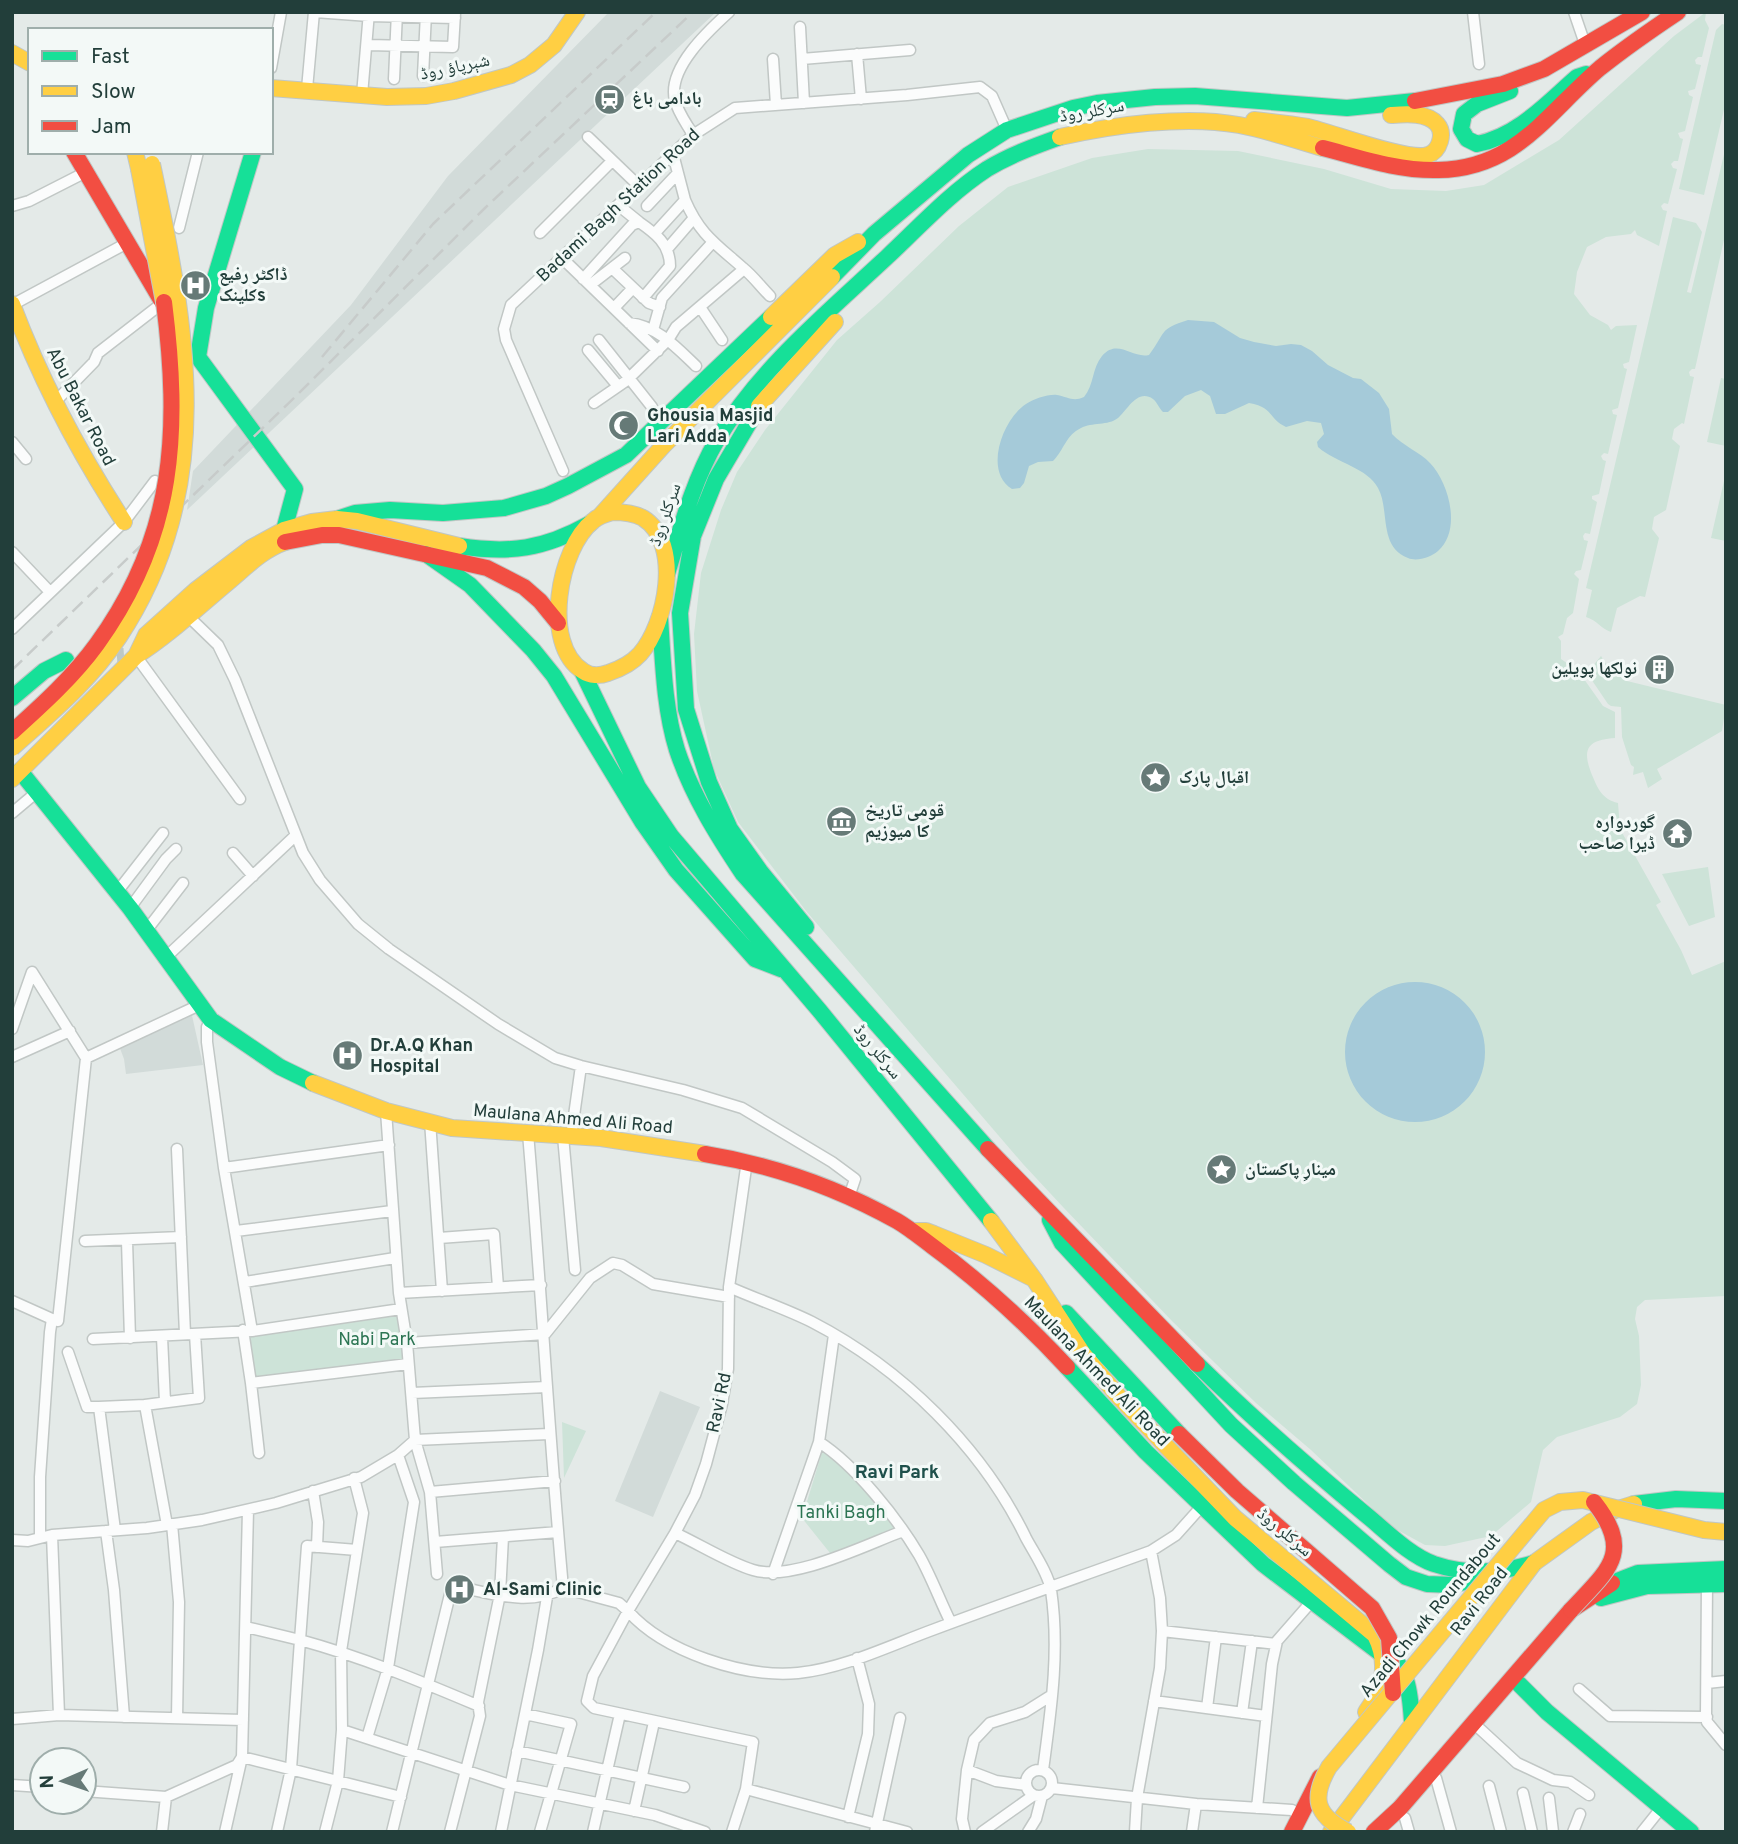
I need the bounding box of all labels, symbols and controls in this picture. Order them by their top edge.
legend [28,28,273,154]
text: Fast [91,44,130,71]
street label: شېرپاؤ روڈ [418,49,492,87]
text: Slow [91,79,136,106]
station icon: بادامی باغ [592,82,626,116]
place label: بادامی باغ [632,88,702,111]
street label: سرکلر روڈ [1058,95,1126,129]
text: Jam [91,114,132,141]
street label: Badami Bagh Station Road [532,124,706,288]
place label: ڈاکٹر رفیع کلینکs [219,264,288,308]
hospital icon: ڈاکٹر رفیع کلینکs [179,268,213,302]
street label: Abu Bakar Road [40,344,120,470]
place label: Ghousia Masjid Lari Adda [647,405,773,449]
mosque icon: Ghousia Masjid Lari Adda [607,409,641,443]
street label: سرکلر روڈ [644,480,688,550]
building icon: نولکھا پویلین [1643,652,1677,686]
place label: نولکھا پویلین [1551,658,1637,681]
place icon: اقبال پارک [1139,761,1173,795]
place label: اقبال پارک [1179,767,1249,790]
place label: قومی تاریخ کا میوزیم [865,800,944,844]
museum icon: قومی تاریخ کا میوزیم [825,804,859,838]
place label: گوردوارہ ڈیرا صاحب [1578,812,1655,856]
temple icon: گوردوارہ ڈیرا صاحب [1661,816,1695,850]
street label: سرکلر روڈ [848,1019,906,1085]
place label: Dr.A.Q Khan Hospital [370,1035,473,1079]
hospital icon: Dr.A.Q Khan Hospital [330,1039,364,1073]
street label: Maulana Ahmed Ali Road [472,1100,674,1140]
place icon: مینارِ پاکستان [1205,1153,1239,1187]
place label: مینارِ پاکستان [1245,1159,1336,1182]
street label: Maulana Ahmed Ali Road [1018,1292,1174,1452]
park label: Nabi Park [338,1329,416,1352]
street label: Ravi Rd [702,1371,738,1435]
district label: Ravi Park [855,1461,940,1485]
park label: Tanki Bagh [796,1502,886,1525]
street label: سرکلر روڈ [1252,1503,1316,1563]
street label: Azadi Chowk Roundabout [1355,1529,1507,1703]
street label: Ravi Road [1446,1563,1514,1641]
hospital icon: Al-Sami Clinic [443,1573,477,1607]
place label: Al-Sami Clinic [483,1579,602,1602]
north arrow [28,1746,98,1816]
text: N [36,1774,60,1789]

